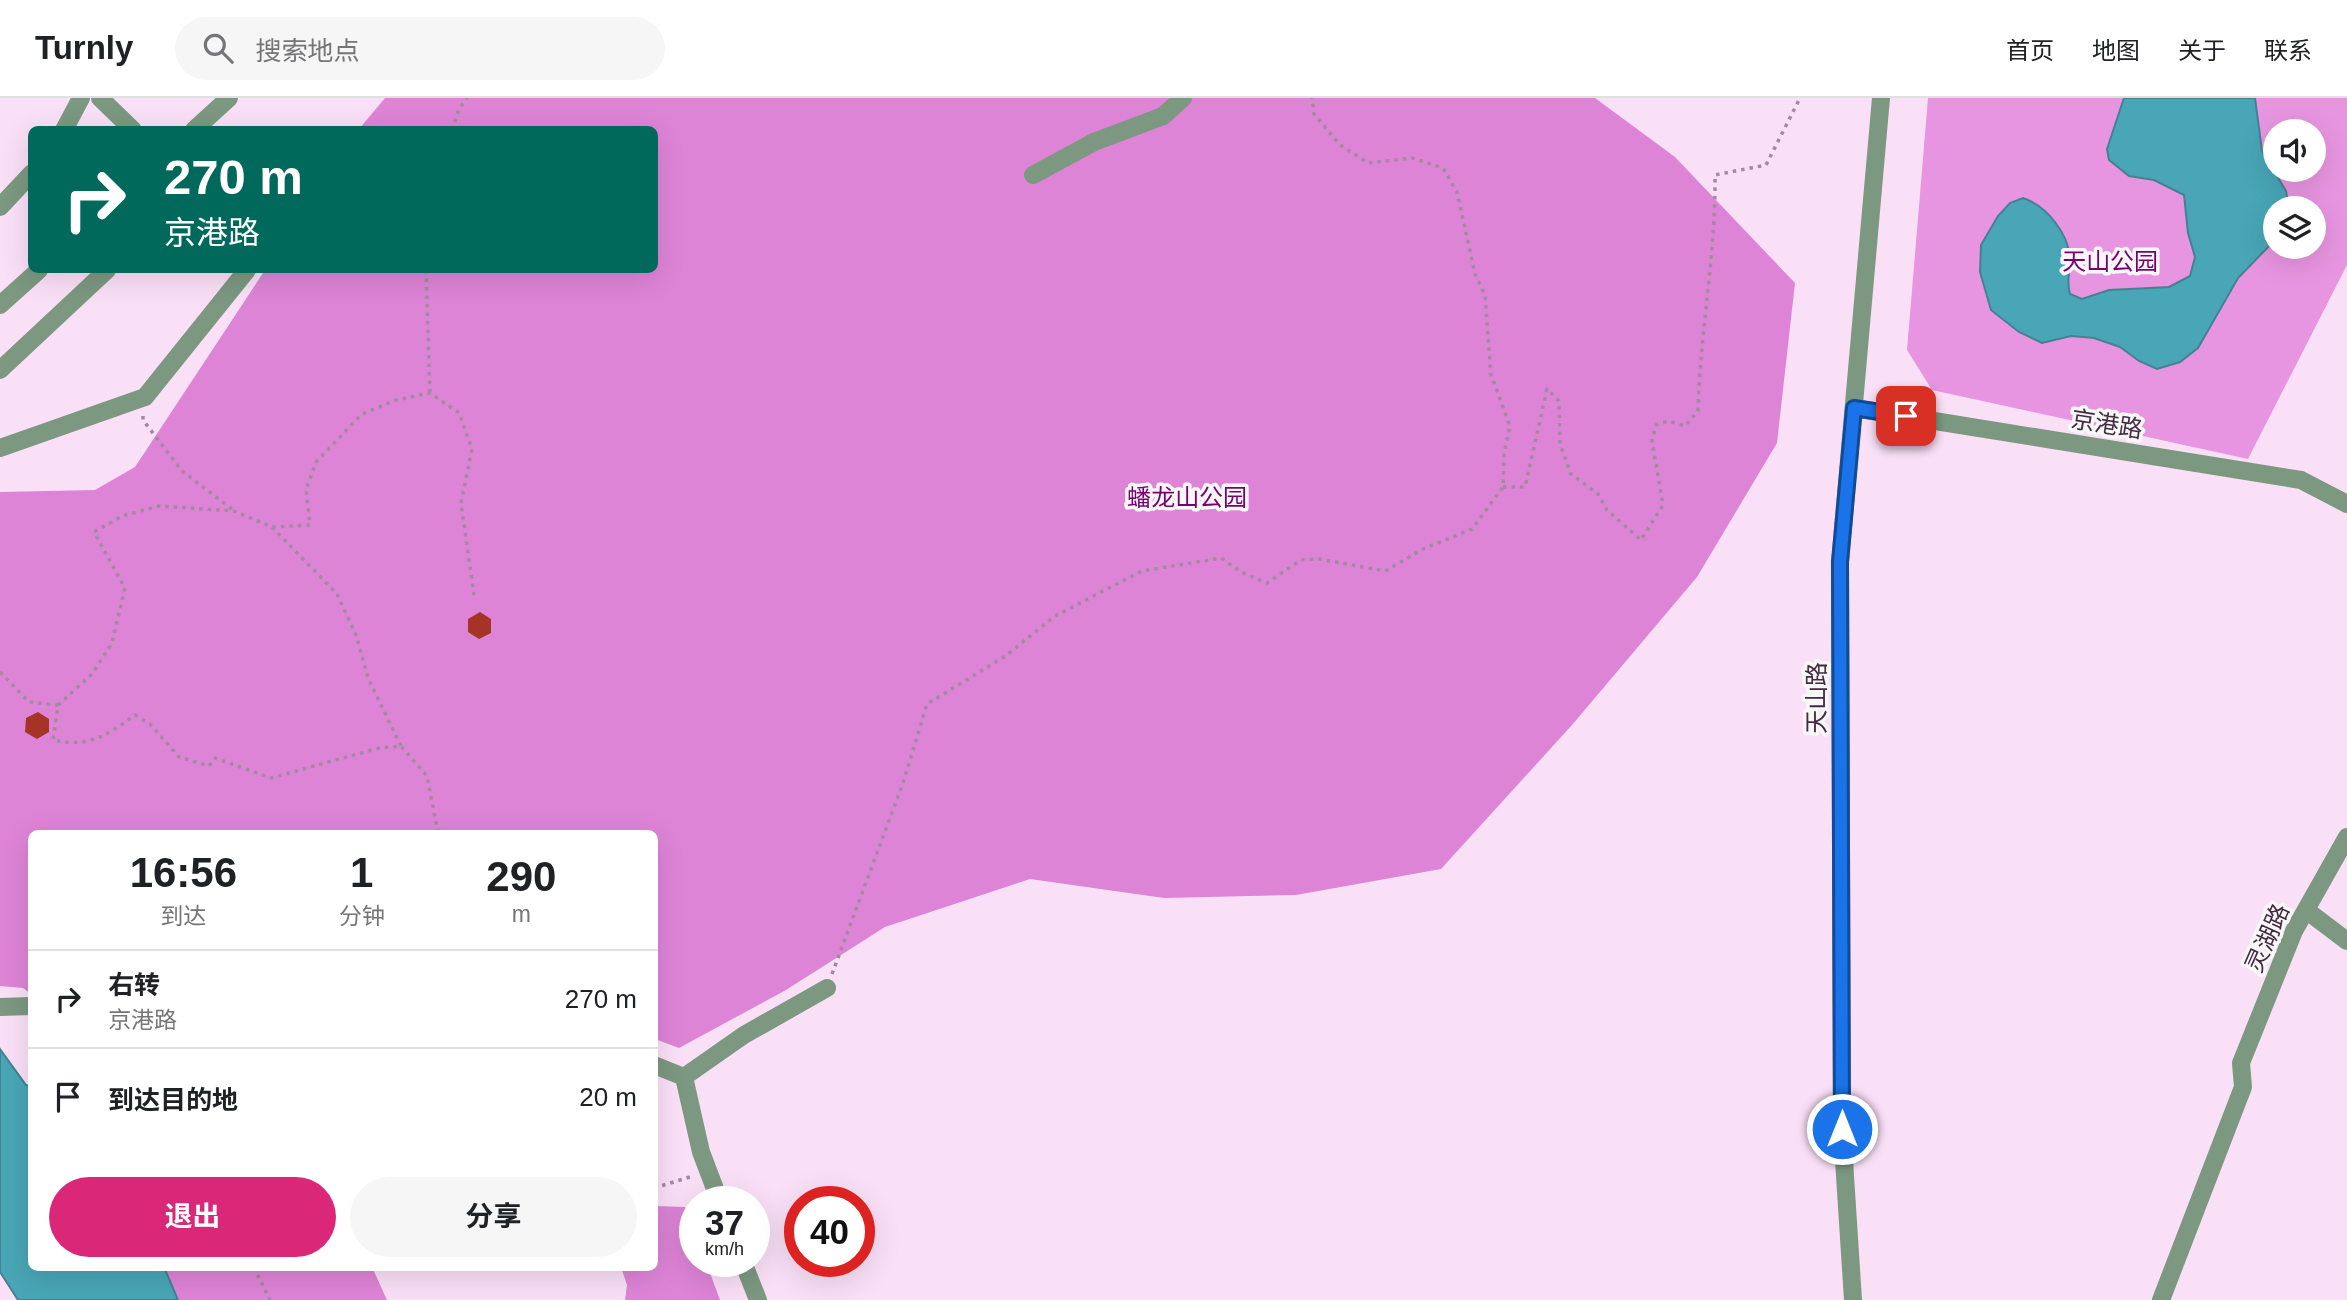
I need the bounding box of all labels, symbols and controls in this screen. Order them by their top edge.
search box [175,17,665,80]
text: Turnly [35,29,133,66]
icon: search [199,29,237,67]
text: 搜索地点 [255,36,359,66]
text: 首页 [2006,37,2054,64]
text: 地图 [2092,37,2140,64]
text: 关于 [2178,37,2226,64]
text: 联系 [2264,37,2312,64]
map controls [2263,119,2326,259]
button: sound [2263,119,2326,182]
text: 270 m [164,150,303,204]
icon: right [49,154,140,245]
button: layers [2263,196,2326,259]
text: 京港路 [164,215,260,251]
park label: 天山公园 [2062,248,2158,275]
pin [1876,386,1936,446]
icon: arrive [1887,397,1925,435]
street label: 京港路 [2069,405,2145,443]
park label: 蟠龙山公园 [1127,484,1247,511]
street label: 天山路 [1803,662,1830,734]
text: 16:56 [130,849,237,896]
text: 1 [350,849,373,896]
text: 290 [486,853,556,900]
street label: 灵湖路 [2240,900,2294,976]
text: m [512,901,531,927]
text: 到达 [160,903,206,929]
text: 分钟 [339,903,385,929]
text: 右转 [108,970,160,1000]
icon: right [49,980,87,1018]
text: 270 m [565,984,637,1014]
text: 京港路 [108,1007,177,1033]
icon: arrive [49,1078,87,1116]
text: 20 m [579,1082,637,1112]
text: 到达目的地 [108,1085,238,1115]
position arrow [1805,1092,1879,1166]
button: 退出 [49,1177,336,1257]
button: 分享 [350,1177,637,1257]
speed limit sign: 40 [784,1186,875,1277]
text: 37 [705,1203,744,1242]
text: km/h [705,1239,744,1259]

